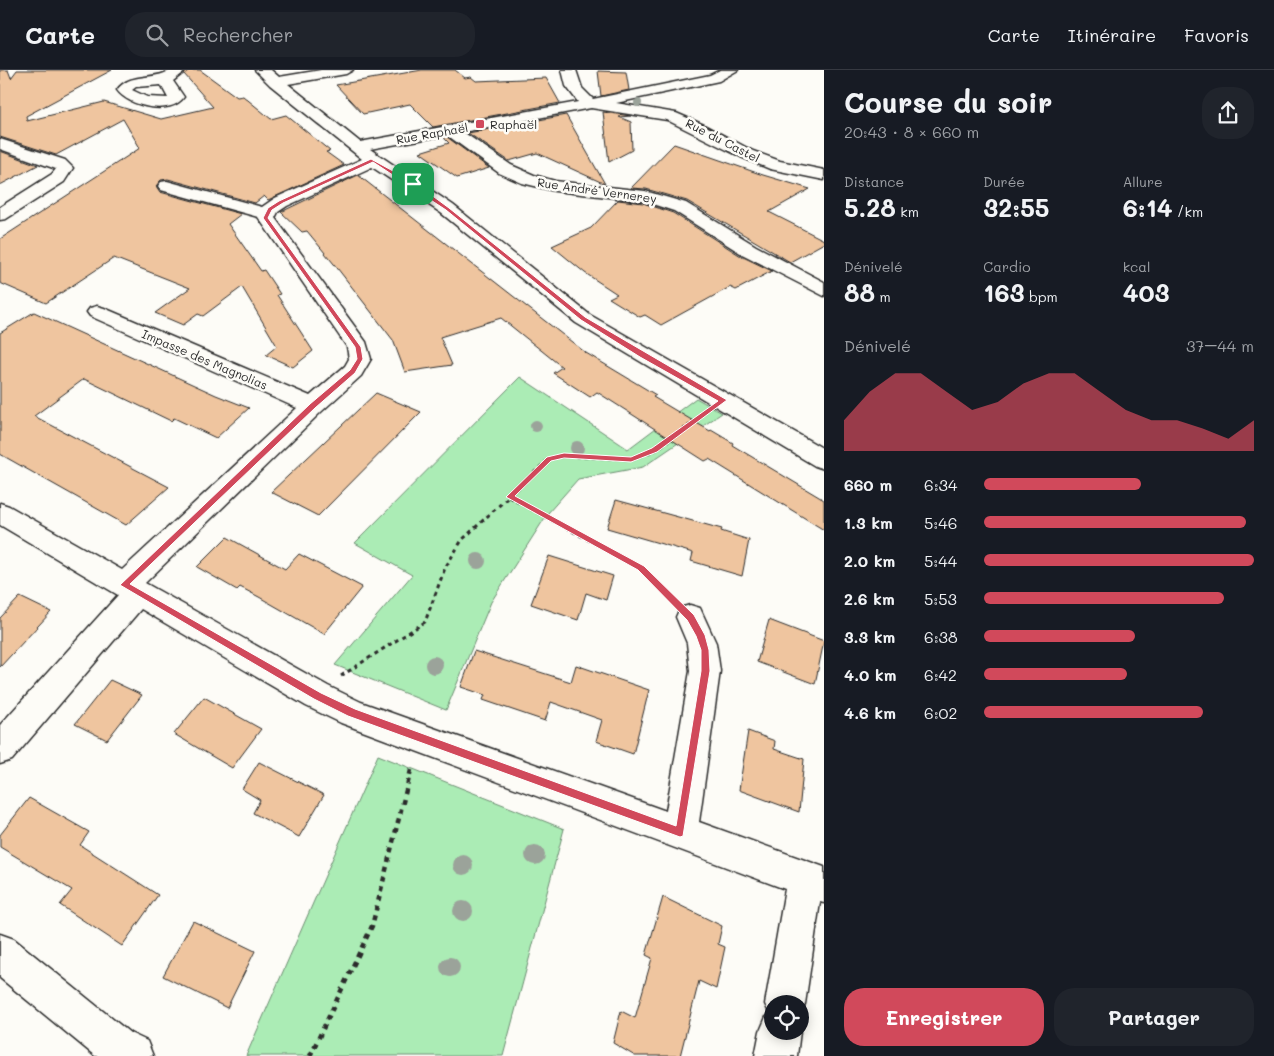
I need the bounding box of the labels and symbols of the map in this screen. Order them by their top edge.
street label: Rue du Castel [683,114,763,166]
place label: Raphaël [490,116,537,132]
marker: Raphaël [474,118,486,130]
street label: Rue Raphaël [395,119,469,147]
pin [392,163,434,205]
street label: Rue André Vernerey [536,174,658,206]
street label: Impasse des Magnolias [140,325,270,393]

